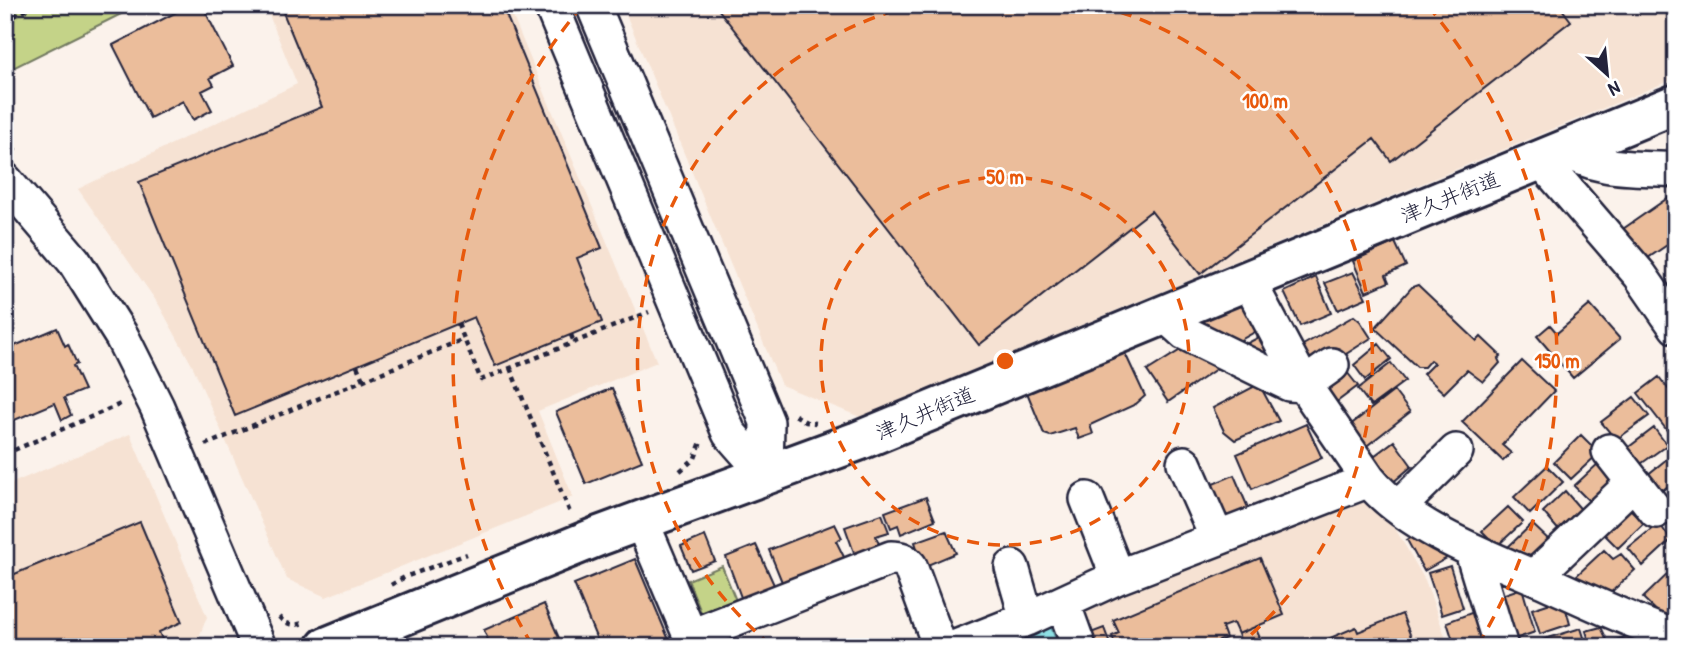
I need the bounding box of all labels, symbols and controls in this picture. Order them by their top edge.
north arrow [1572,38,1642,108]
text: N [1604,75,1625,103]
text: 100 m [1242,86,1288,115]
text: 50 m [986,162,1024,191]
street label: 津久井街道 [1396,164,1504,230]
text: 150 m [1534,346,1580,375]
centre of rings [993,349,1017,373]
street label: 津久井街道 [871,379,979,447]

